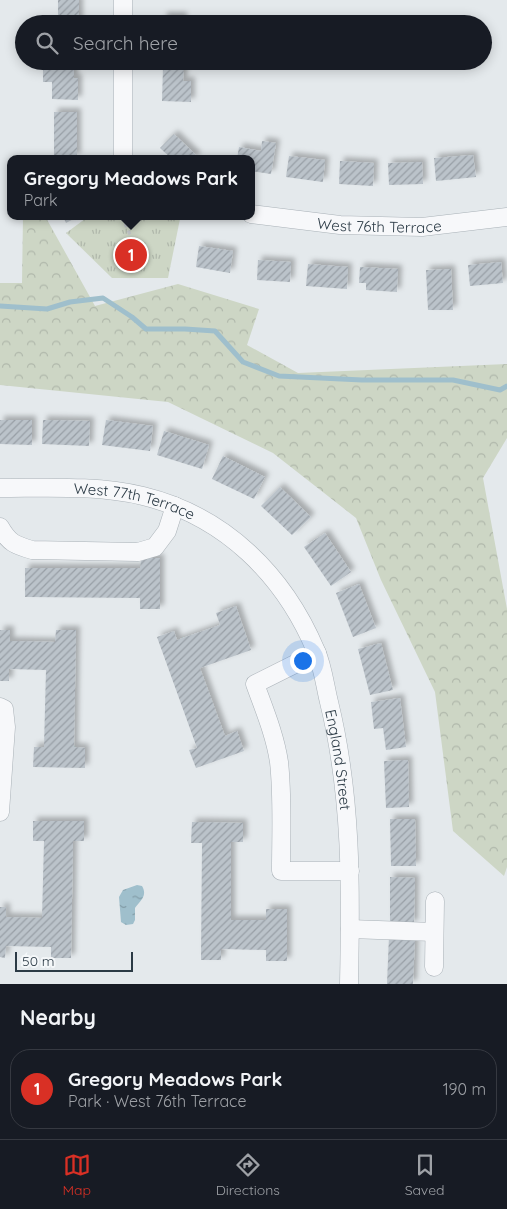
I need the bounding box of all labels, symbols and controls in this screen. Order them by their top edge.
search box [15,15,492,70]
icon: search [33,29,61,57]
text: Search here [73,31,178,55]
popup [7,155,255,220]
text: Gregory Meadows Park [24,166,238,190]
text: Park [24,190,58,210]
street label: West 76th Terrace [316,213,443,237]
pin: 1 [115,236,147,274]
street label: West 77th Terrace [73,478,198,523]
your location [290,648,316,674]
street label: England Street [322,707,356,811]
scale bar [15,949,132,972]
text: 50 m [22,952,55,970]
text: Nearby [20,1004,96,1030]
text: Gregory Meadows Park [68,1067,282,1091]
text: 1 [34,1079,40,1099]
text: 190 m [443,1079,486,1099]
text: Park · West 76th Terrace [68,1091,246,1111]
tab: Map [62,1151,91,1199]
tab: Directions [216,1151,280,1199]
tab: Saved [405,1151,445,1199]

